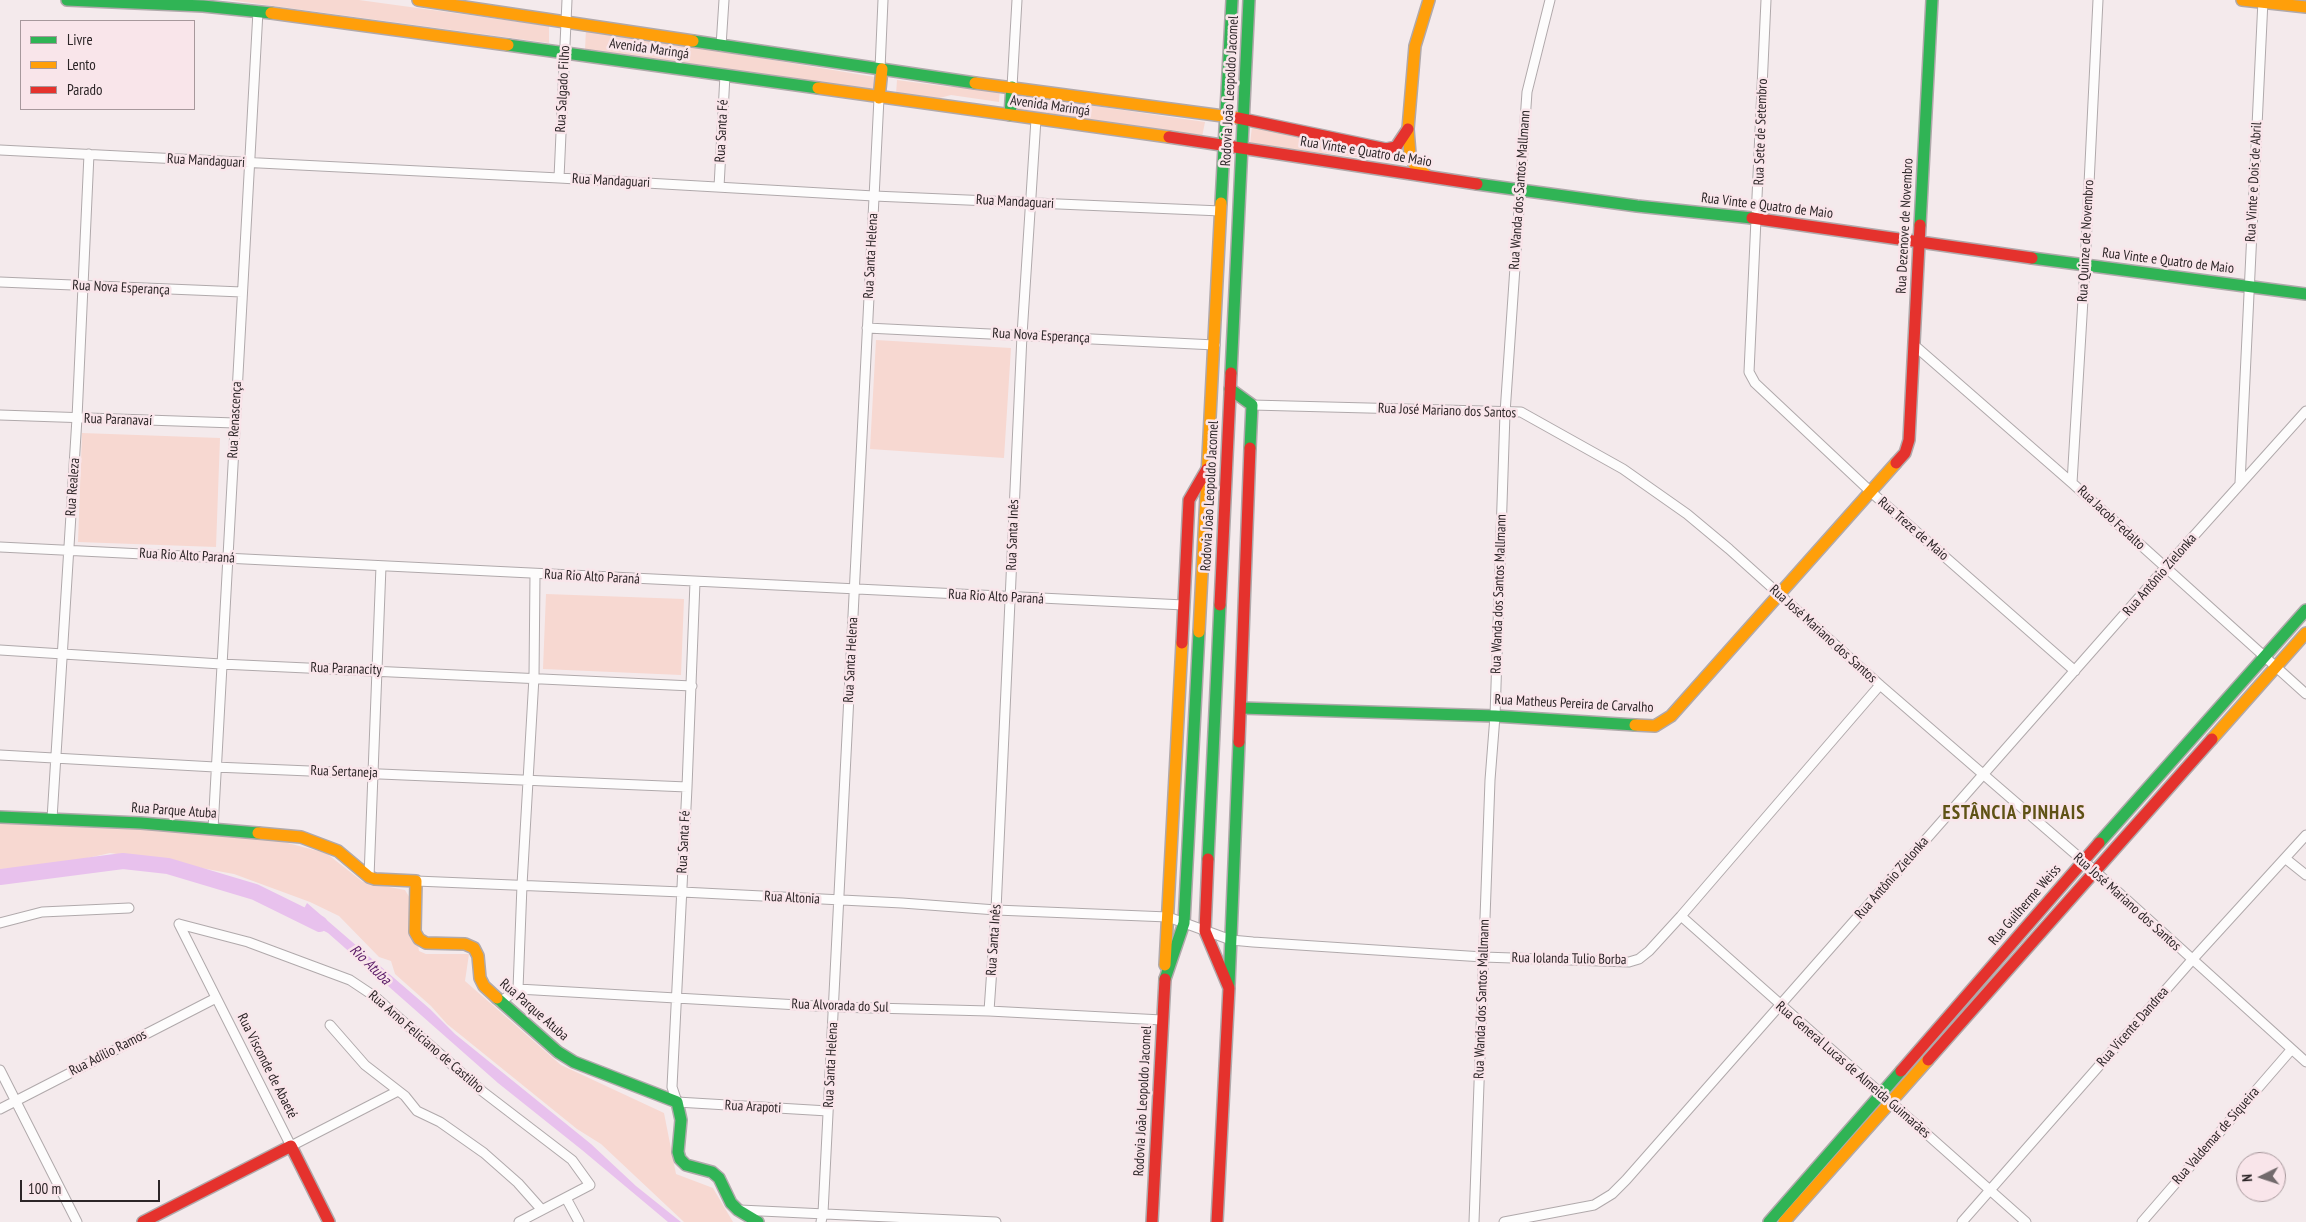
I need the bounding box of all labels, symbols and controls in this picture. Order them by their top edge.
street label: Rodovia João Leopoldo Jacomel [1218,15,1242,167]
legend [20,20,195,110]
text: Livre [67,30,93,49]
street label: Avenida Maringá [608,35,690,63]
street label: Rua Salgado Filho [552,45,574,133]
text: Lento [67,55,96,74]
street label: Rua Sete de Setembro [1751,78,1771,186]
text: Parado [67,80,102,99]
street label: Avenida Maringá [1009,92,1091,120]
street label: Rua Santa Fé [712,99,732,163]
street label: Rua Wanda dos Santos Mallmann [1506,110,1534,270]
street label: Rua Vinte e Dois de Abril [2242,122,2266,242]
street label: Rua Vinte e Quatro de Maio [1299,133,1433,171]
street label: Rua Mandaguari [166,151,246,171]
street label: Rua Dezenove de Novembro [1893,158,1917,294]
street label: Rua Mandaguari [571,171,651,191]
street label: Rua Quinze de Novembro [2074,179,2098,303]
street label: Rua Vinte e Quatro de Maio [1700,190,1834,222]
street label: Rua Mandaguari [975,192,1055,212]
street label: Rua Santa Helena [860,213,882,299]
street label: Rua Vinte e Quatro de Maio [2101,245,2235,277]
street label: Rua Nova Esperança [72,277,170,299]
street label: Rua Nova Esperança [992,325,1090,347]
street label: Rua Renascença [225,381,245,459]
street label: Rua José Mariano dos Santos [1378,400,1516,422]
street label: Rua Paranavaí [84,410,152,430]
street label: Rodovia João Leopoldo Jacomel [1198,420,1222,572]
street label: Rua Realeza [63,457,83,517]
street label: Rua Jacob Fedalto [2074,482,2148,554]
street label: Rua Treze de Maio [1874,494,1952,564]
street label: Rua Santa Inês [1003,499,1023,571]
street label: Rua Wanda dos Santos Mallmann [1488,514,1510,674]
street label: Rua Antônio Zielonka [2120,530,2200,620]
street label: Rua Rio Alto Paraná [139,545,235,567]
street label: Rua Rio Alto Paraná [544,566,640,588]
street label: Rua José Mariano dos Santos [1766,581,1880,687]
street label: Rua Rio Alto Paraná [948,586,1044,608]
street label: Rua Santa Helena [840,617,862,703]
street label: Rua Paranacity [310,659,382,679]
street label: Rua Matheus Pereira de Carvalho [1494,691,1654,717]
street label: Rua Sertaneja [310,762,378,782]
street label: Rua Parque Atuba [131,800,217,822]
district label: ESTÂNCIA PINHAIS [1940,803,2088,825]
street label: Rua Santa Fé [674,810,694,874]
street label: Rua Antônio Zielonka [1852,833,1932,923]
street label: Rua José Mariano dos Santos [2070,849,2184,955]
street label: Rua Guilherme Weiss [1985,861,2065,949]
street label: Rua Altonia [764,888,820,908]
street label: Rua Santa Inês [983,904,1005,976]
street label: Rua Wanda dos Santos Mallmann [1471,919,1493,1079]
water label: Rio Atuba [346,941,394,989]
street label: Rua Iolanda Tulio Borba [1511,950,1627,968]
street label: Rua Parque Atuba [496,976,572,1044]
street label: Rua Vicente Dandrea [2094,984,2172,1070]
street label: Rua Arno Feliciano de Castilho [365,987,487,1097]
street label: Rua Alvorada do Sul [791,996,889,1016]
street label: Rua General Lucas de Almeida Guimarães [1772,998,1934,1142]
street label: Rua Visconde de Abaeté [233,1011,301,1121]
street label: Rua Santa Helena [820,1022,842,1108]
street label: Rodovia João Leopoldo Jacomel [1131,1025,1155,1177]
street label: Rua Adílio Ramos [66,1026,150,1080]
street label: Rua Valdemar de Siqueira [2169,1084,2263,1188]
street label: Rua Arapoti [724,1097,782,1117]
north arrow [2236,1152,2286,1202]
scale bar [22,1170,162,1202]
text: N [2238,1174,2256,1182]
text: 100 m [28,1179,61,1198]

